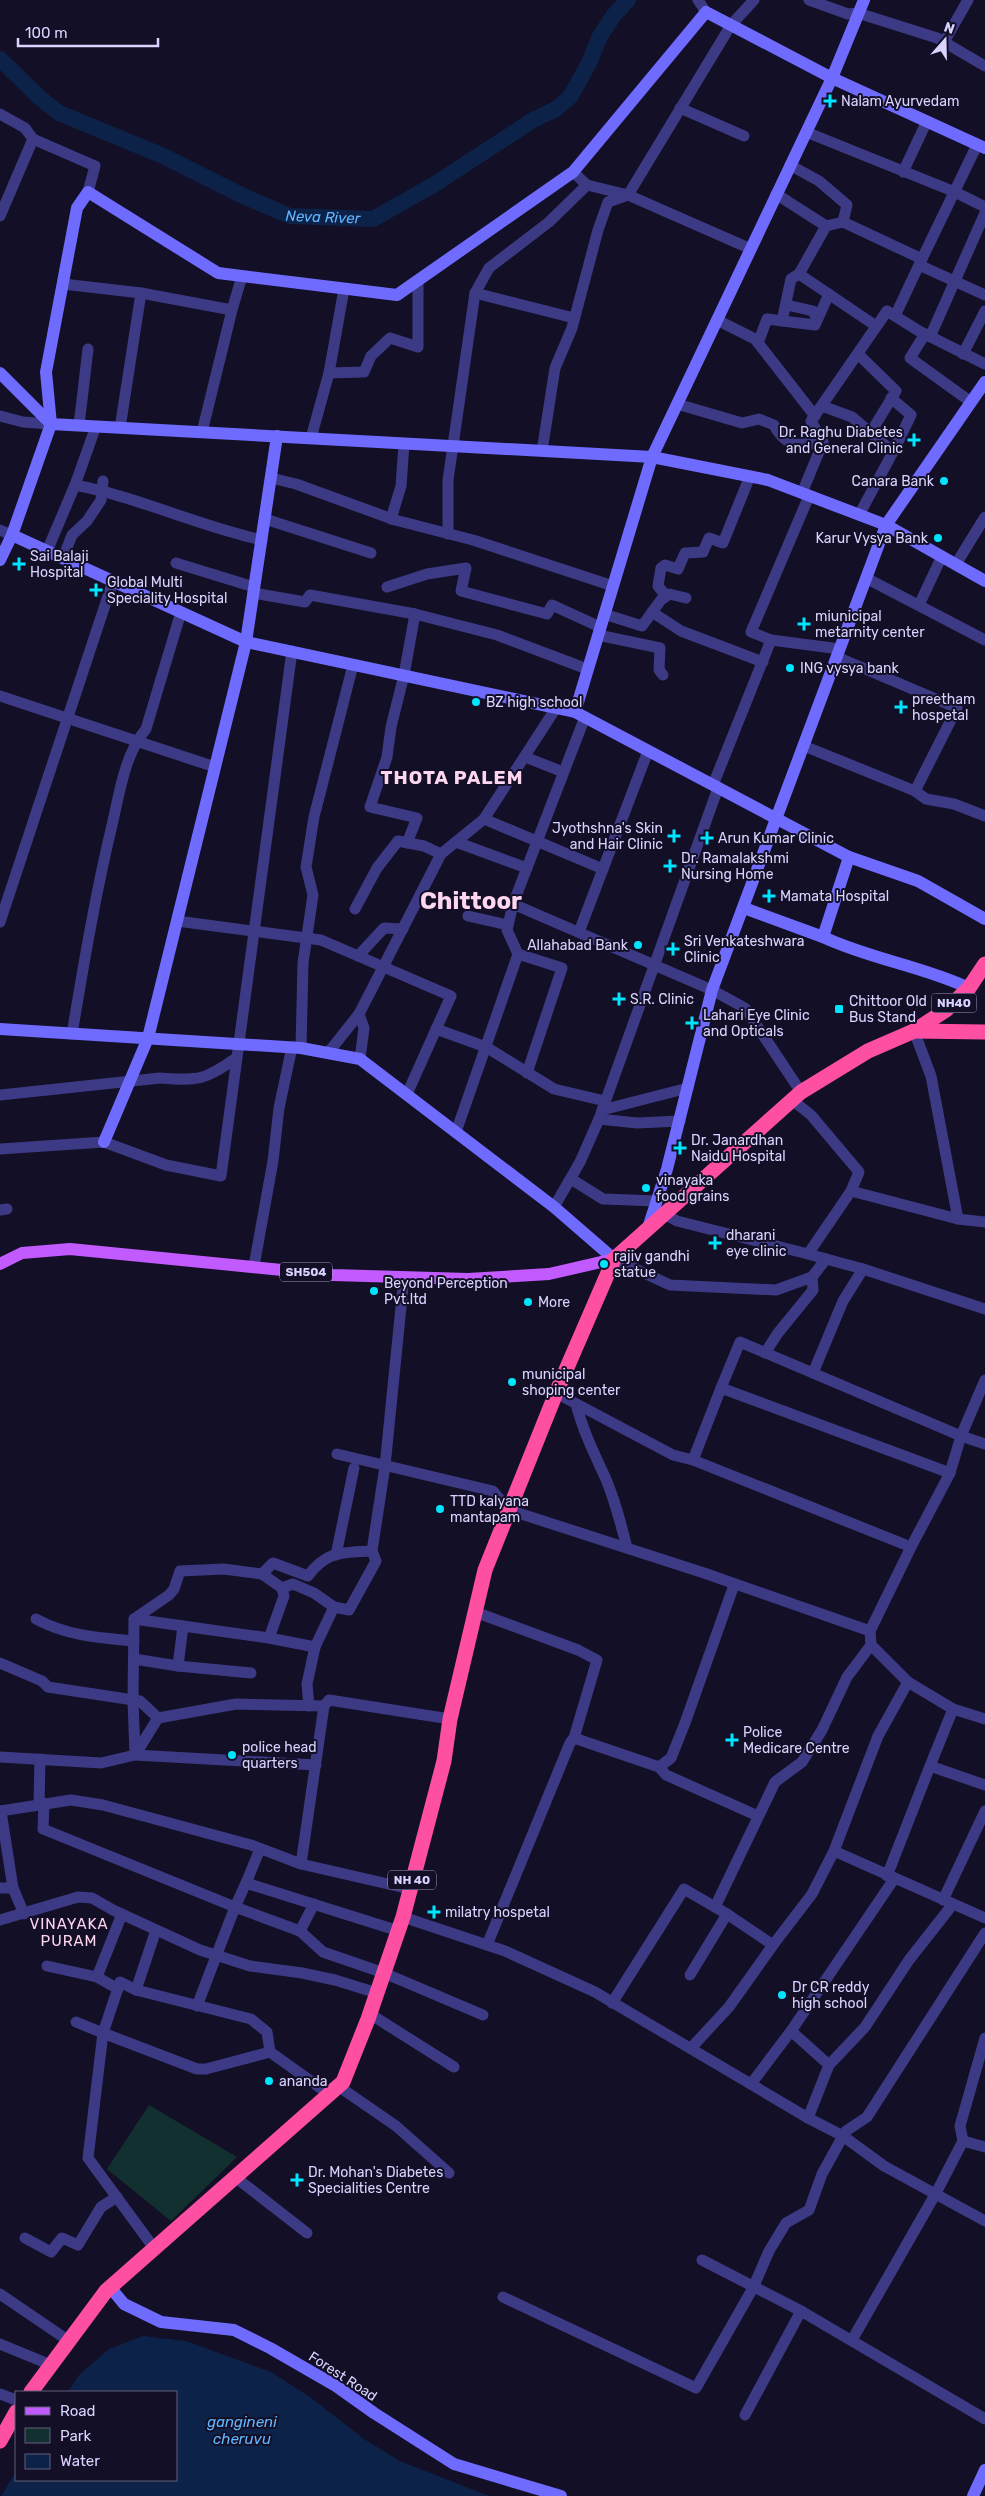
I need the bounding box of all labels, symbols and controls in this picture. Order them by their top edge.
scale bar [18,15,158,47]
north arrow [920,15,970,65]
text: N [942,19,957,38]
text: 100 m [25,24,67,42]
place label: Nalam Ayurvedam [841,93,959,110]
marker: Nalam Ayurvedam [823,94,837,108]
water label: Neva River [285,207,362,228]
place label: Dr. Raghu Diabetes and General Clinic [779,424,903,457]
marker: Dr. Raghu Diabetes and General Clinic [907,433,921,447]
place label: Canara Bank [852,473,935,490]
marker: Canara Bank [938,475,950,487]
place label: Karur Vysya Bank [815,530,929,547]
marker: Karur Vysya Bank [932,532,944,544]
place label: Sai Balaji Hospital [30,548,89,581]
marker: Sai Balaji Hospital [12,557,26,571]
place label: Global Multi Speciality Hospital [107,574,227,607]
marker: Global Multi Speciality Hospital [89,583,103,597]
place label: miunicipal metarnity center [815,608,925,641]
marker: miunicipal metarnity center [797,617,811,631]
place label: ING vysya bank [800,660,899,677]
marker: ING vysya bank [784,662,796,674]
place label: preetham hospetal [912,691,975,724]
place label: BZ high school [486,694,582,711]
marker: BZ high school [470,696,482,708]
marker: preetham hospetal [894,700,908,714]
district label: THOTA PALEM [381,766,524,789]
place label: Jyothshna's Skin and Hair Clinic [552,820,663,853]
marker: Jyothshna's Skin and Hair Clinic [667,829,681,843]
place label: Arun Kumar Clinic [718,830,834,847]
marker: Arun Kumar Clinic [700,831,714,845]
place label: Dr. Ramalakshmi Nursing Home [681,850,789,883]
marker: Dr. Ramalakshmi Nursing Home [663,859,677,873]
district label: Chittoor [420,887,522,915]
place label: Mamata Hospital [780,888,889,905]
marker: Mamata Hospital [762,889,776,903]
place label: Sri Venkateshwara Clinic [684,933,805,966]
place label: Allahabad Bank [527,937,629,954]
marker: Allahabad Bank [632,939,644,951]
marker: Sri Venkateshwara Clinic [666,942,680,956]
place label: S.R. Clinic [630,991,694,1008]
marker: S.R. Clinic [612,992,626,1006]
place label: Chittoor Old Bus Stand [849,993,927,1026]
road number: NH40 [932,994,976,1012]
marker: Chittoor Old Bus Stand [833,1003,845,1015]
place label: Lahari Eye Clinic and Opticals [703,1007,810,1040]
marker: Lahari Eye Clinic and Opticals [685,1016,699,1030]
place label: Dr. Janardhan Naidu Hospital [691,1132,786,1165]
marker: Dr. Janardhan Naidu Hospital [673,1141,687,1155]
place label: vinayaka food grains [656,1172,729,1205]
marker: vinayaka food grains [640,1182,652,1194]
place label: dharani eye clinic [726,1227,787,1260]
marker: dharani eye clinic [708,1236,722,1250]
place label: rajiv gandhi statue [614,1248,690,1281]
marker: rajiv gandhi statue [598,1258,610,1270]
road number: SH504 [280,1262,332,1282]
place label: Beyond Perception Pvt.ltd [384,1275,508,1308]
marker: Beyond Perception Pvt.ltd [368,1285,380,1297]
place label: More [538,1294,570,1311]
marker: More [522,1296,534,1308]
place label: municipal shoping center [522,1366,621,1399]
marker: municipal shoping center [506,1376,518,1388]
place label: TTD kalyana mantapam [450,1493,529,1526]
marker: TTD kalyana mantapam [434,1503,446,1515]
place label: Police Medicare Centre [743,1724,850,1757]
marker: Police Medicare Centre [725,1733,739,1747]
place label: police head quarters [242,1739,317,1772]
marker: police head quarters [226,1749,238,1761]
road number: NH 40 [388,1870,436,1890]
place label: milatry hospetal [445,1904,550,1921]
marker: milatry hospetal [427,1905,441,1919]
district label: VINAYAKA PURAM [29,1915,109,1950]
place label: Dr CR reddy high school [792,1979,870,2012]
marker: Dr CR reddy high school [776,1989,788,2001]
place label: ananda [279,2073,327,2090]
marker: ananda [263,2075,275,2087]
place label: Dr. Mohan's Diabetes Specialities Centre [308,2164,443,2197]
marker: Dr. Mohan's Diabetes Specialities Centre [290,2173,304,2187]
street label: Forest Road [305,2348,380,2405]
legend [15,2391,178,2481]
text: Road [60,2402,96,2420]
water label: gangineni cheruvu [206,2413,277,2448]
text: Park [60,2427,91,2445]
text: Water [60,2452,100,2470]

